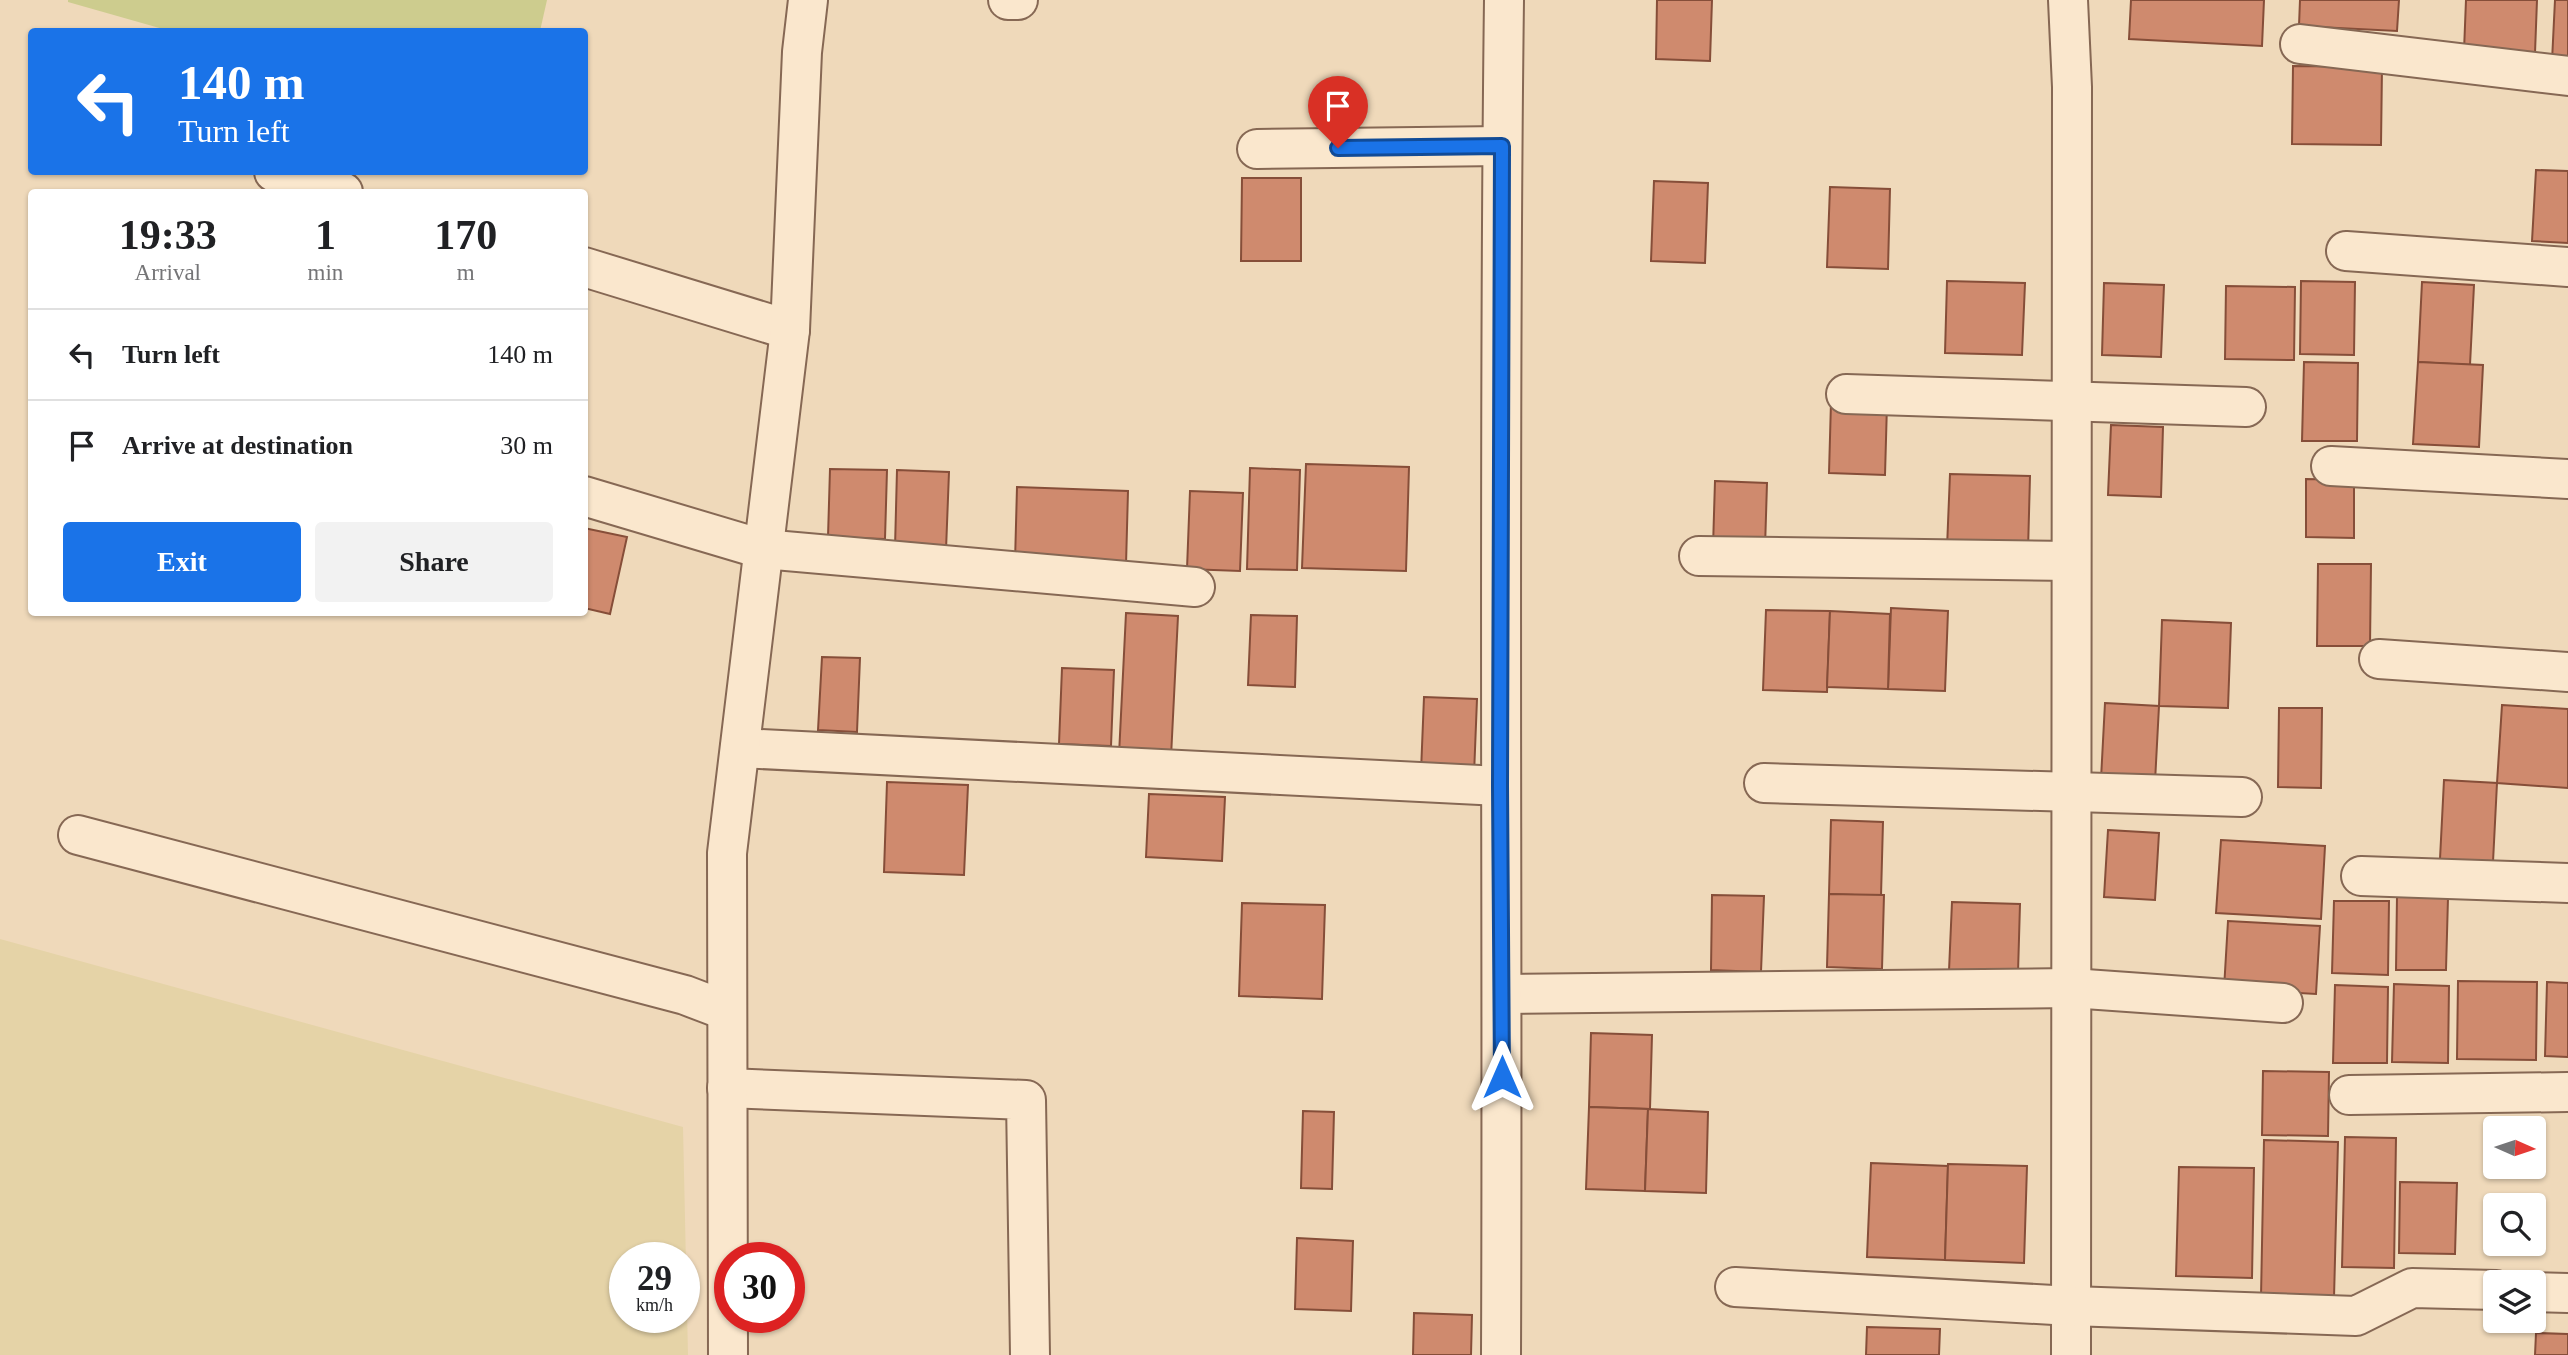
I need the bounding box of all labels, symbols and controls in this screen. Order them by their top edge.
text: 140 m [178,55,305,110]
icon: left [63,56,154,147]
pin [1308,76,1368,148]
icon: arrive [1319,87,1357,125]
text: Turn left [178,113,290,149]
text: 19:33 [119,212,217,258]
text: 1 [315,212,336,258]
text: 170 [434,212,497,258]
text: Arrival [135,260,201,285]
text: min [308,260,343,285]
text: m [457,260,475,285]
icon: left [63,336,101,374]
text: Turn left [122,340,220,369]
text: 140 m [487,340,553,369]
icon: arrive [63,427,101,465]
text: Arrive at destination [122,431,353,460]
text: 30 m [500,431,553,460]
button: Exit [63,522,301,602]
button: Share [315,522,553,602]
position arrow [1465,1040,1539,1114]
north arrow [2483,1116,2546,1180]
map controls [2483,1116,2546,1333]
button: search [2483,1193,2546,1256]
speed limit sign: 30 [714,1242,805,1333]
text: 29 [637,1259,672,1298]
button: layers [2483,1270,2546,1333]
text: km/h [636,1295,673,1315]

